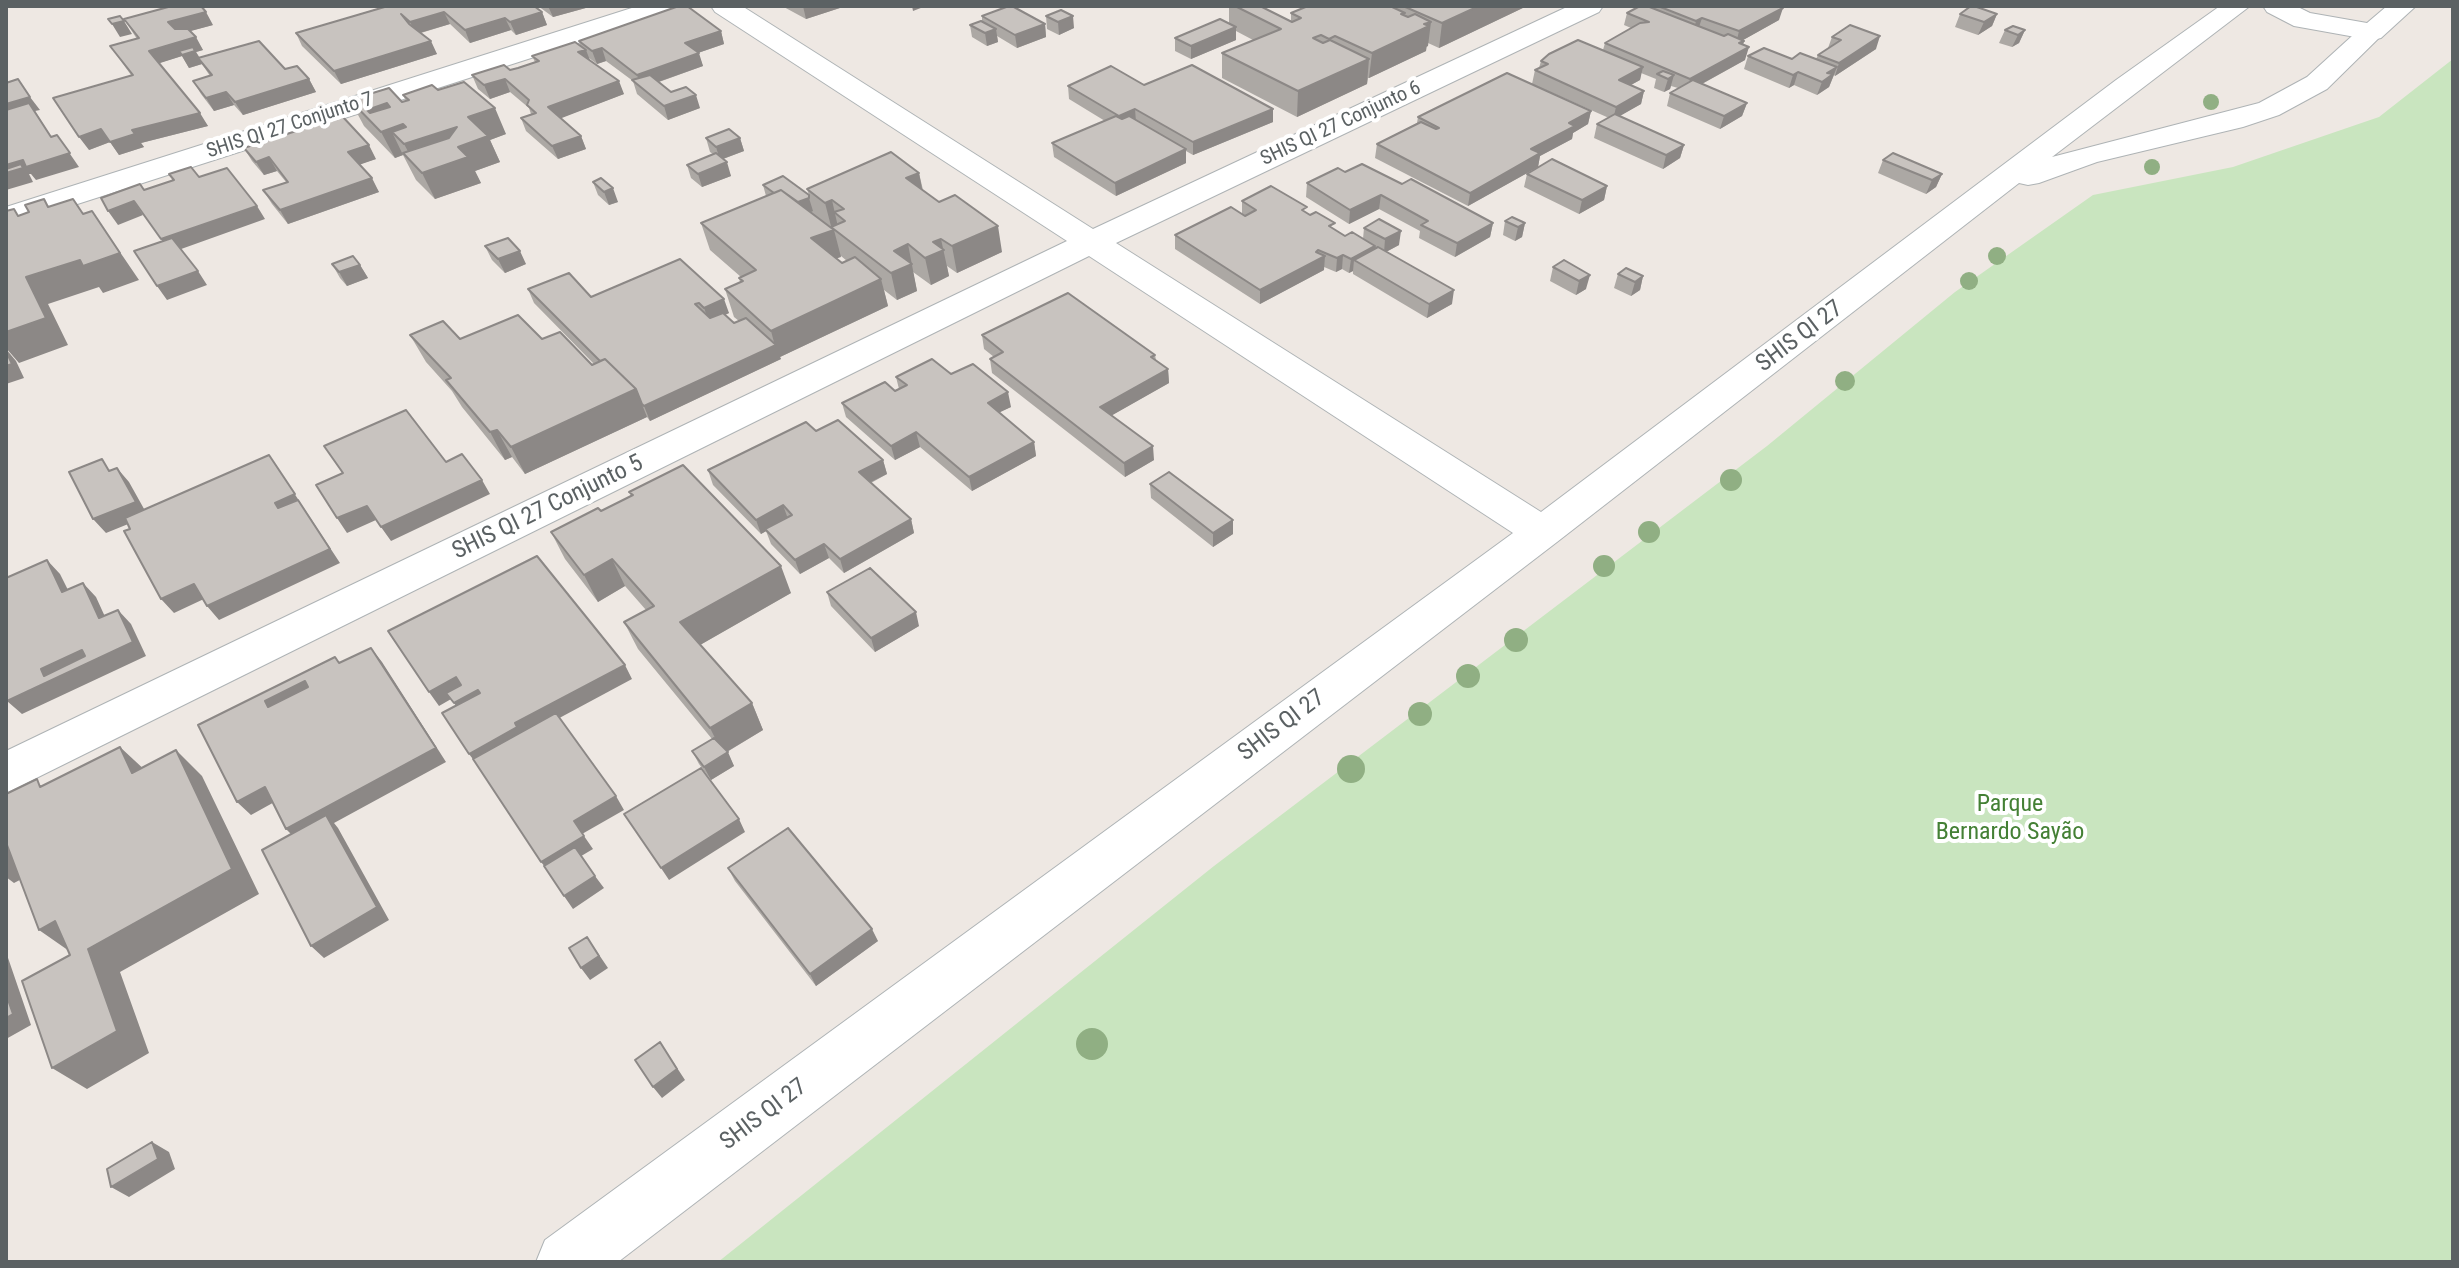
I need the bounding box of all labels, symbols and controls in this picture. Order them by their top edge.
street label: SHIS QI 27 Conjunto 6 [1257,76,1425,172]
street label: SHIS QI 27 Conjunto 7 [204,88,376,164]
street label: SHIS QI 27 [1751,295,1849,379]
street label: SHIS QI 27 Conjunto 5 [448,449,648,567]
street label: SHIS QI 27 [1233,684,1331,768]
park label: Parque Bernardo Sayão [1936,791,2084,847]
street label: SHIS QI 27 [715,1073,813,1157]

